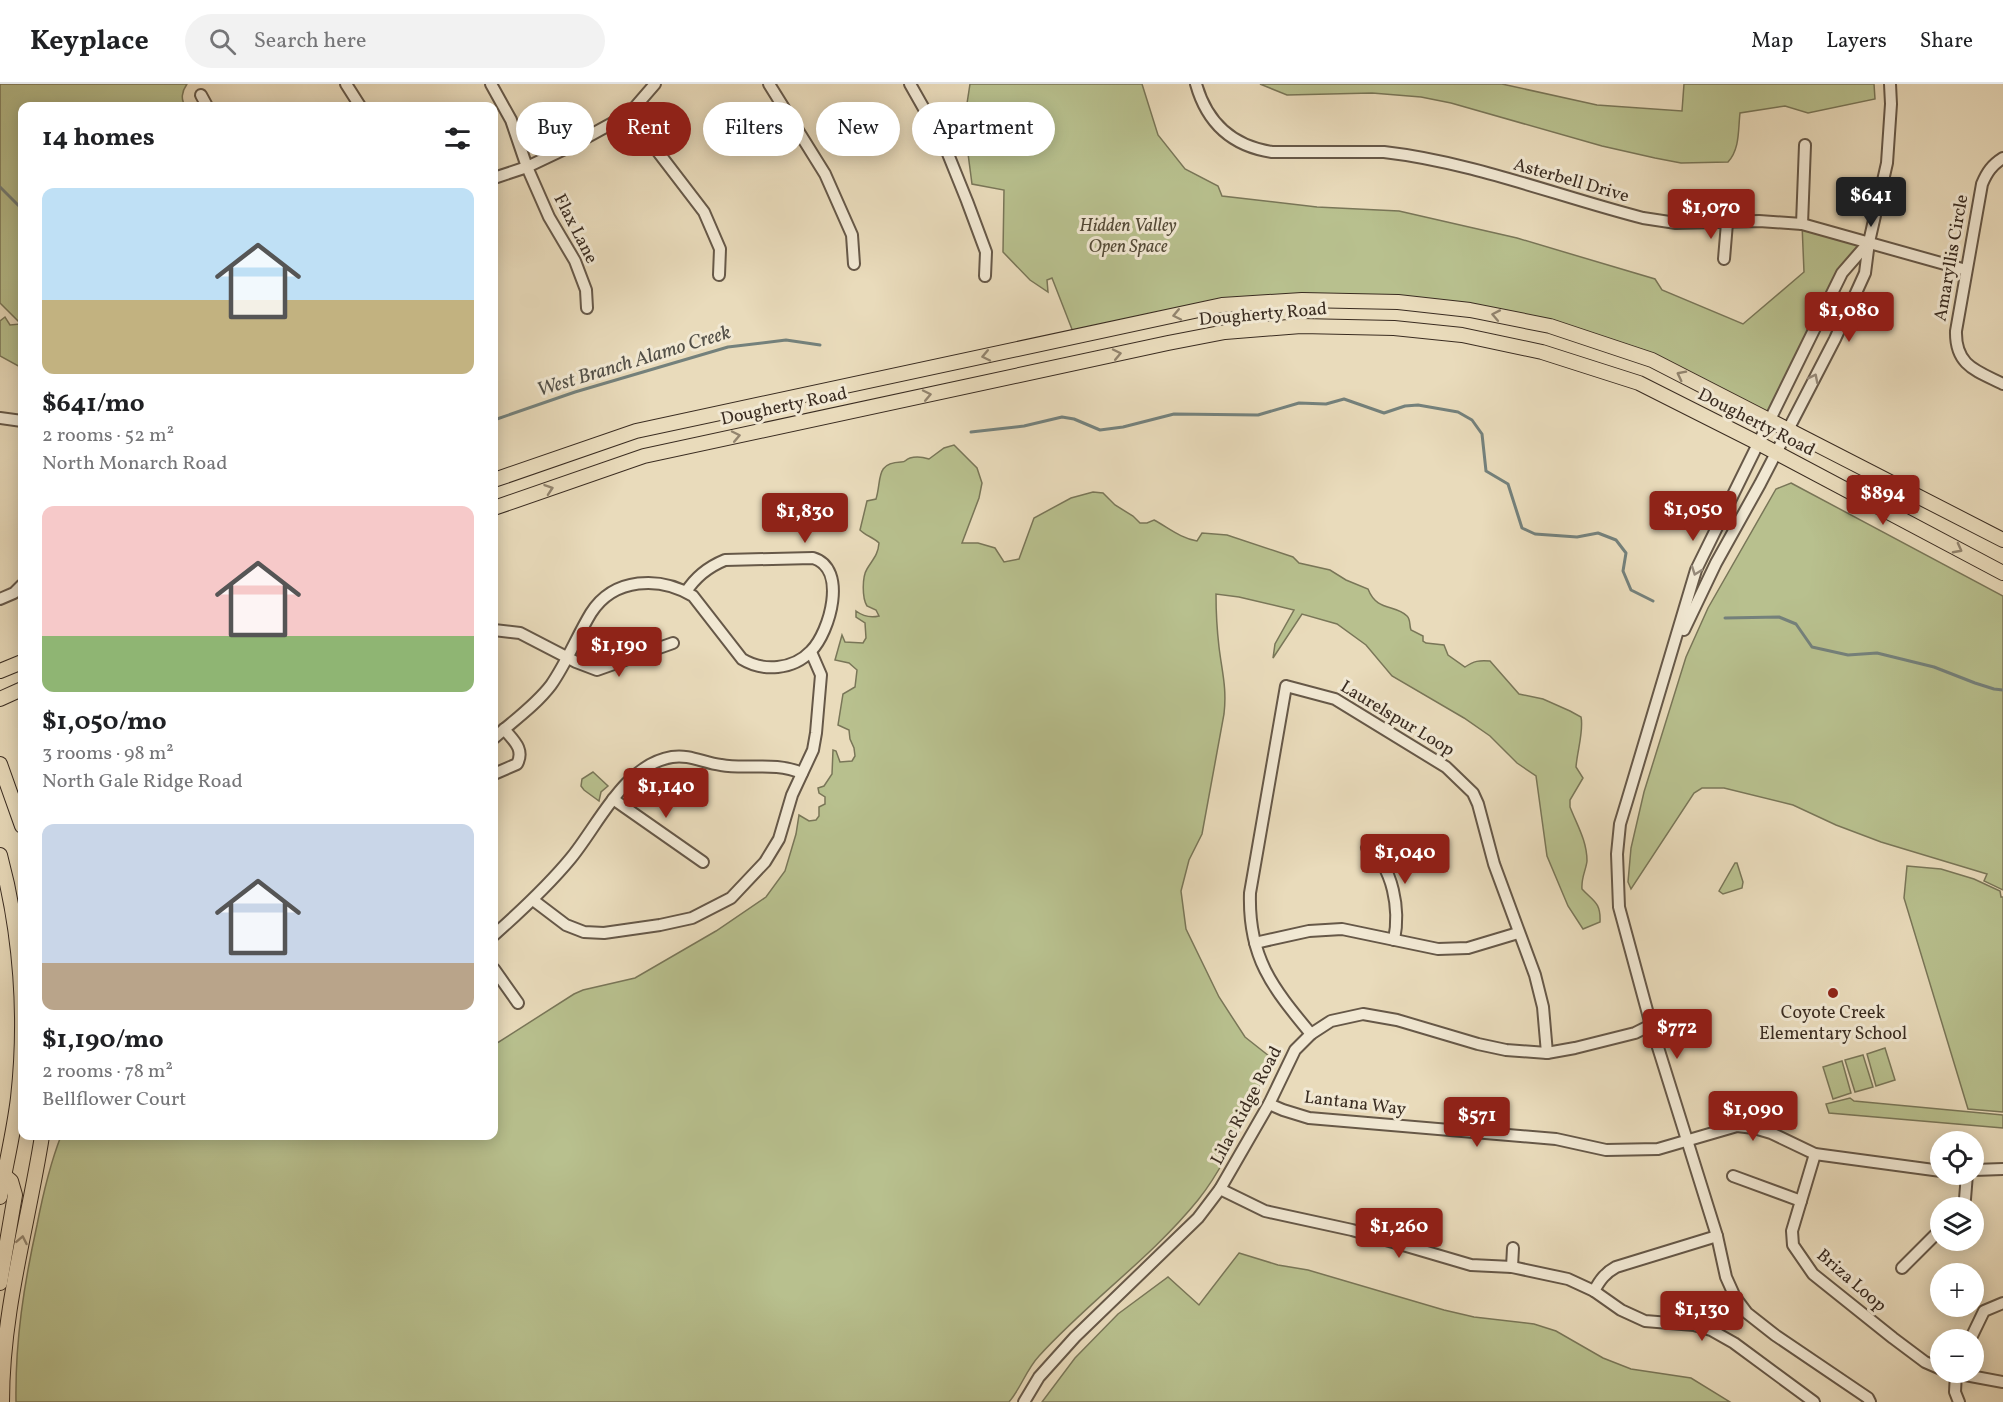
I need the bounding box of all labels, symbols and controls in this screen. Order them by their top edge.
search box [185,14,605,68]
text: Keyplace [30,22,149,61]
icon: search [206,25,239,58]
text: Search here [254,26,366,57]
text: Map [1751,27,1793,56]
text: Layers [1826,27,1887,56]
text: Share [1920,27,1973,56]
chip: Buy [516,102,594,156]
chip: Rent [606,102,691,156]
chip: Filters [703,102,804,156]
chip: New [816,102,900,156]
chip: Apartment [912,102,1055,156]
text: 14 homes [42,120,155,156]
icon: filters [441,122,474,155]
street label: Asterbell Drive [1510,153,1632,209]
pin: $641 [1835,177,1907,228]
text: $641 [1850,182,1892,210]
pin: $1,070 [1662,189,1760,240]
street label: Flax Lane [547,190,603,268]
street label: Amaryllis Circle [1929,193,1975,323]
text: $1,070 [1682,194,1740,222]
park label: Hidden Valley Open Space [1079,214,1177,260]
icon: home [204,227,312,335]
pin: $1,080 [1800,292,1898,343]
street label: Dougherty Road [1198,297,1328,333]
text: $1,080 [1819,297,1879,325]
one-way arrow [1172,308,1182,321]
one-way arrow [1491,309,1501,322]
water label: West Branch Alamo Creek [534,319,734,405]
one-way arrow [982,348,992,361]
one-way arrow [1112,348,1122,361]
one-way arrow [1676,371,1687,382]
one-way arrow [1807,374,1819,385]
street label: Dougherty Road [718,381,850,433]
street label: Dougherty Road [1693,383,1819,463]
text: $641/mo [42,386,145,422]
one-way arrow [921,389,931,402]
text: 2 rooms · 52 m² [42,422,174,450]
one-way arrow [731,430,741,443]
text: North Monarch Road [42,450,227,478]
pin: $894 [1847,475,1919,526]
text: $894 [1861,480,1905,508]
one-way arrow [543,484,554,496]
pin: $1,050 [1644,491,1742,542]
pin: $1,830 [756,493,854,544]
text: $1,050 [1664,496,1722,524]
text: $1,830 [776,498,834,526]
one-way arrow [1952,542,1962,553]
icon: home [204,545,312,653]
one-way arrow [1691,565,1704,576]
pin: $1,190 [570,627,668,678]
text: $1,190 [591,632,647,660]
street label: Laurelspur Loop [1335,675,1459,763]
text: $1,050/mo [42,704,167,740]
text: 3 rooms · 98 m² [42,740,174,768]
text: North Gale Ridge Road [42,768,243,796]
pin: $1,140 [617,768,715,819]
text: $1,140 [637,773,695,801]
pin: $1,040 [1356,834,1454,885]
text: $1,040 [1375,839,1436,867]
icon: home [204,863,312,971]
marker: Coyote Creek Elementary School [1826,986,1840,1000]
place label: Coyote Creek Elementary School [1759,1001,1907,1047]
pin: $772 [1641,1009,1713,1060]
text: $772 [1657,1014,1697,1042]
text: $1,190/mo [42,1022,164,1058]
street label: Lilac Ridge Road [1205,1042,1289,1170]
text: 2 rooms · 78 m² [42,1058,173,1086]
street label: Lantana Way [1302,1085,1408,1123]
text: Bellflower Court [42,1086,186,1114]
pin: $1,090 [1704,1091,1802,1142]
text: $1,090 [1723,1096,1783,1124]
pin: $571 [1441,1097,1513,1148]
text: $571 [1458,1102,1496,1130]
map controls [1930,1131,1984,1383]
button: locate [1930,1131,1984,1185]
button: layers [1930,1197,1984,1251]
pin: $1,260 [1350,1208,1448,1259]
text: $1,260 [1370,1213,1428,1241]
one-way arrow [15,1235,28,1245]
street label: Briza Loop [1811,1244,1891,1318]
button: + [1930,1263,1984,1317]
pin: $1,130 [1653,1291,1751,1342]
text: $1,130 [1674,1296,1730,1324]
button: − [1930,1329,1984,1383]

